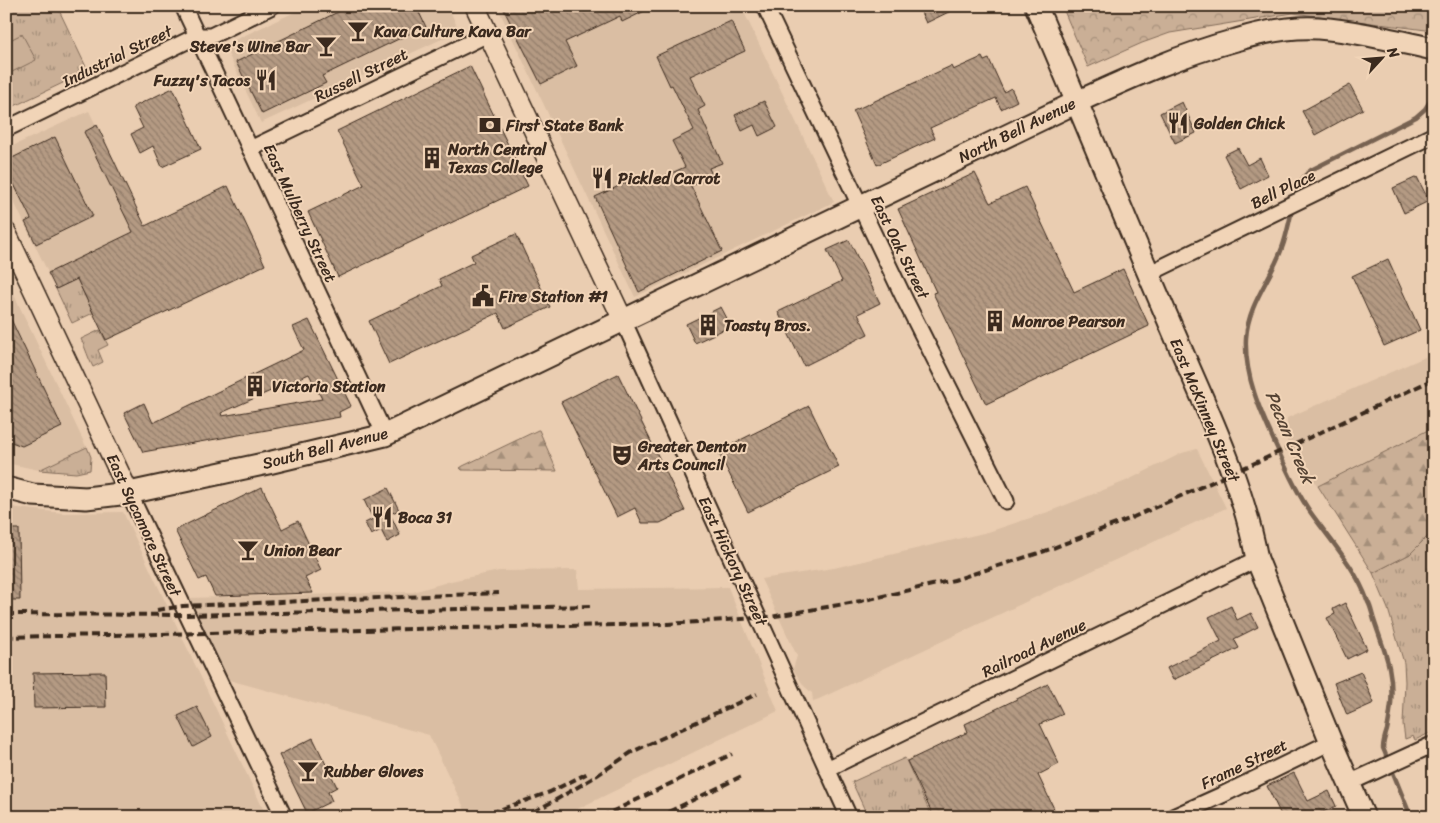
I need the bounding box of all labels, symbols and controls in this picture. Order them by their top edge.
street label: Industrial Street [56,16,178,96]
place label: Kava Culture Kava Bar [373,17,532,46]
bar icon: Kava Culture Kava Bar [345,18,371,44]
place label: Steve's Wine Bar [189,32,311,61]
north arrow [1358,32,1408,82]
bar icon: Steve's Wine Bar [313,33,339,59]
street label: Russell Street [309,40,413,110]
text: N [1379,42,1407,63]
place label: Fuzzy's Tacos [153,66,250,95]
restaurant icon: Fuzzy's Tacos [253,67,279,93]
street label: North Bell Avenue [953,89,1081,171]
place label: Golden Chick [1193,109,1286,138]
restaurant icon: Golden Chick [1165,110,1191,136]
place label: First State Bank [505,111,624,140]
bank icon: First State Bank [477,112,503,138]
place label: North Central Texas College [447,135,548,182]
street label: East Mulberry Street [255,139,345,287]
building icon: North Central Texas College [419,145,445,171]
street label: Bell Place [1246,161,1321,217]
place label: Pickled Carrot [618,164,720,193]
restaurant icon: Pickled Carrot [589,165,615,191]
street label: East Oak Street [862,190,938,304]
place label: Fire Station #1 [498,282,608,311]
public building icon: Fire Station #1 [470,283,496,309]
place label: Monroe Pearson [1011,307,1125,336]
building icon: Monroe Pearson [982,308,1008,334]
place label: Toasty Bros. [724,311,811,340]
building icon: Toasty Bros. [695,312,721,338]
street label: East McKinney Street [1161,333,1249,487]
place label: Victoria Station [272,372,386,401]
building icon: Victoria Station [242,373,268,399]
water label: Pecan Creek [1256,385,1325,491]
street label: South Bell Avenue [259,418,391,478]
place label: Greater Denton Arts Council [637,432,747,479]
theatre icon: Greater Denton Arts Council [609,442,635,468]
street label: East Sycamore Street [98,449,190,602]
street label: East Hickory Street [690,491,776,632]
place label: Boca 31 [398,503,452,532]
restaurant icon: Boca 31 [369,504,395,530]
place label: Union Bear [264,536,342,565]
bar icon: Union Bear [235,537,261,563]
street label: Railroad Avenue [977,610,1091,686]
street label: Frame Street [1195,730,1293,798]
place label: Rubber Gloves [323,757,424,786]
bar icon: Rubber Gloves [295,758,321,784]

